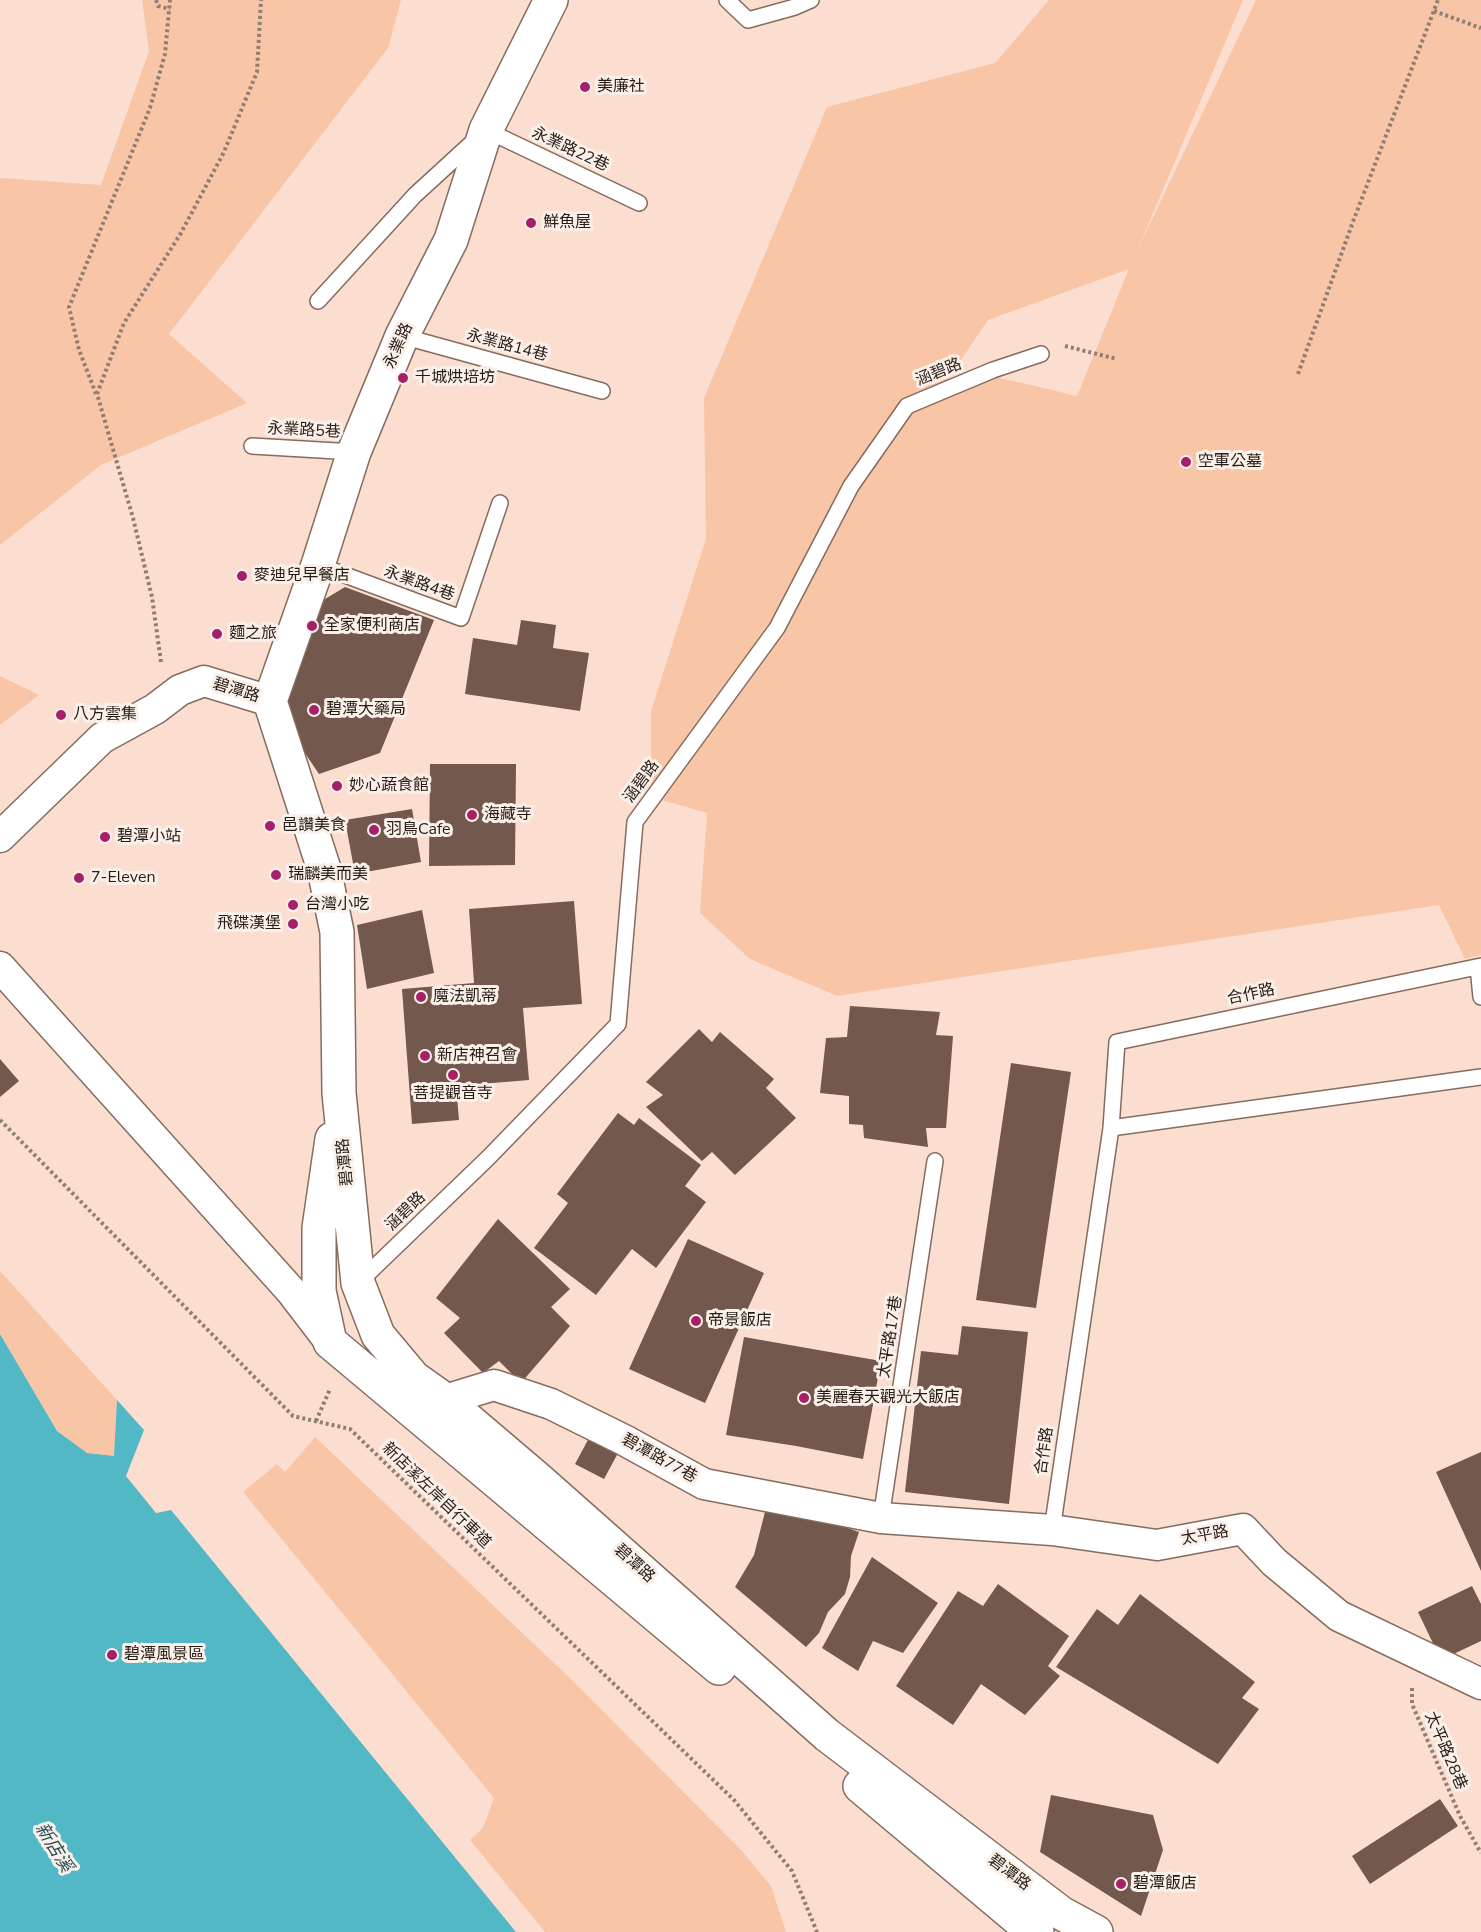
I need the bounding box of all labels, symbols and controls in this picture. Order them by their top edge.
place label: 美廉社 [597,77,645,97]
marker: 美廉社 [578,80,592,94]
street label: 永業路22巷 [528,124,612,176]
place label: 鮮魚屋 [543,213,591,233]
marker: 鮮魚屋 [524,216,538,230]
street label: 永業路 [380,320,418,372]
street label: 永業路14巷 [464,326,550,366]
street label: 涵碧路 [913,355,965,391]
place label: 千城烘培坊 [415,368,495,388]
marker: 千城烘培坊 [396,371,410,385]
street label: 永業路5巷 [267,419,341,443]
place label: 空軍公墓 [1198,452,1262,472]
marker: 空軍公墓 [1179,455,1193,469]
street label: 永業路4巷 [381,562,457,606]
place label: 麥迪兒早餐店 [254,566,350,586]
marker: 麥迪兒早餐店 [235,569,249,583]
place label: 全家便利商店 [324,616,420,636]
marker: 全家便利商店 [305,619,319,633]
place label: 麵之旅 [229,624,277,644]
marker: 麵之旅 [210,627,224,641]
street label: 碧潭路 [210,675,262,707]
place label: 碧潭大藥局 [326,700,406,720]
marker: 碧潭大藥局 [307,703,321,717]
place label: 八方雲集 [73,705,137,725]
marker: 八方雲集 [54,708,68,722]
street label: 涵碧路 [620,757,664,807]
place label: 妙心蔬食館 [349,776,429,796]
marker: 妙心蔬食館 [330,779,344,793]
place label: 海藏寺 [484,805,532,825]
marker: 海藏寺 [465,808,479,822]
place label: 邑讚美食 [282,816,346,836]
marker: 邑讚美食 [263,819,277,833]
place label: 羽鳥Cafe [386,820,451,840]
marker: 羽鳥Cafe [367,823,381,837]
place label: 碧潭小站 [117,827,181,847]
marker: 碧潭小站 [98,830,112,844]
place label: 瑞麟美而美 [288,865,368,885]
place label: 7-Eleven [91,868,155,888]
marker: 瑞麟美而美 [269,868,283,882]
marker: 7-Eleven [72,871,86,885]
place label: 台灣小吃 [305,895,369,915]
marker: 台灣小吃 [286,898,300,912]
place label: 飛碟漢堡 [217,914,281,934]
marker: 飛碟漢堡 [286,917,300,931]
street label: 合作路 [1226,981,1276,1009]
place label: 魔法凱蒂 [433,987,497,1007]
marker: 魔法凱蒂 [414,990,428,1004]
place label: 新店神召會 [437,1046,517,1066]
marker: 新店神召會 [418,1049,432,1063]
marker: 菩提觀音寺 [446,1068,460,1082]
place label: 菩提觀音寺 [413,1084,493,1104]
street label: 碧潭路 [334,1137,358,1187]
street label: 涵碧路 [382,1188,430,1236]
street label: 太平路17巷 [875,1294,907,1380]
place label: 帝景飯店 [708,1311,772,1331]
marker: 帝景飯店 [689,1314,703,1328]
place label: 美麗春天觀光大飯店 [816,1388,960,1408]
marker: 美麗春天觀光大飯店 [797,1391,811,1405]
street label: 合作路 [1032,1426,1058,1476]
street label: 碧潭路77巷 [618,1430,700,1488]
street label: 新店溪左岸自行車道 [378,1439,494,1553]
street label: 太平路 [1180,1522,1230,1550]
street label: 碧潭路 [610,1541,658,1587]
place label: 碧潭風景區 [124,1645,204,1665]
marker: 碧潭風景區 [105,1648,119,1662]
street label: 太平路28巷 [1420,1709,1470,1793]
water label: 新店溪 [30,1819,76,1877]
street label: 碧潭路 [984,1851,1034,1895]
place label: 碧潭飯店 [1133,1874,1197,1894]
marker: 碧潭飯店 [1114,1877,1128,1891]

